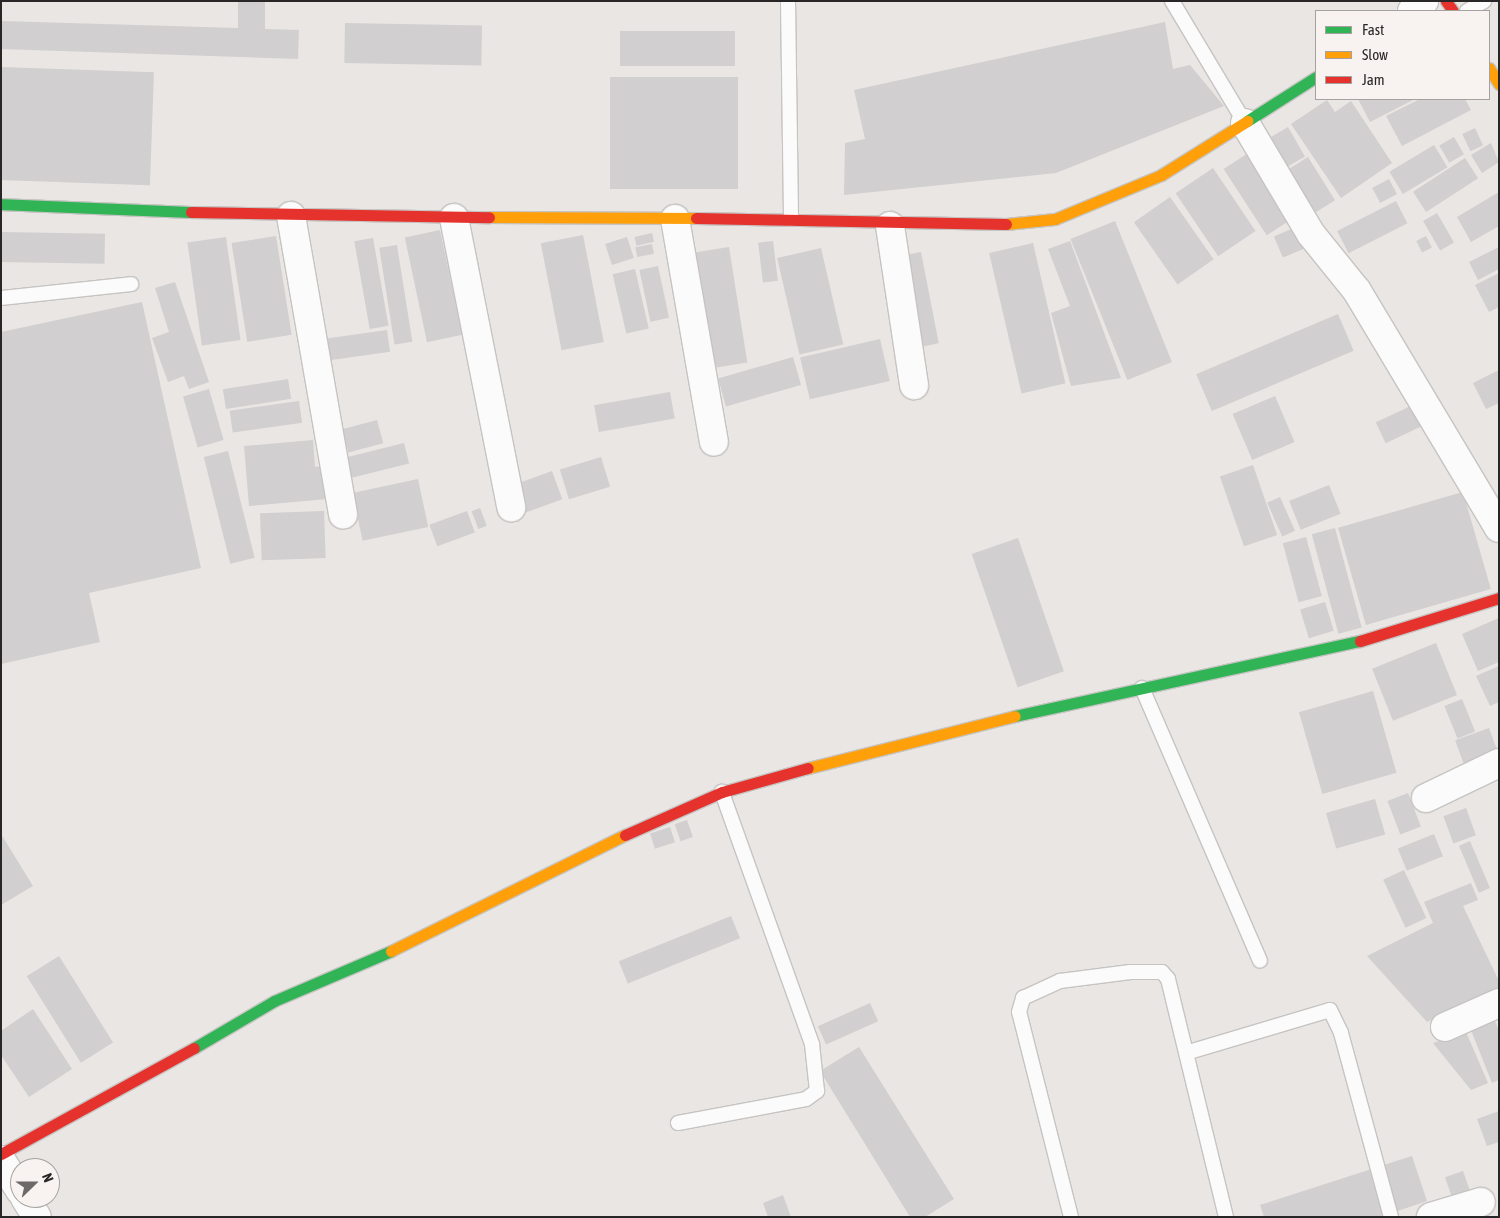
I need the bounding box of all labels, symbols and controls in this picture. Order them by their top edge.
legend [1315,10,1490,100]
text: Fast [1362,21,1384,38]
text: Slow [1362,46,1388,63]
text: Jam [1362,71,1385,88]
north arrow [10,1158,60,1208]
text: N [39,1171,57,1185]

